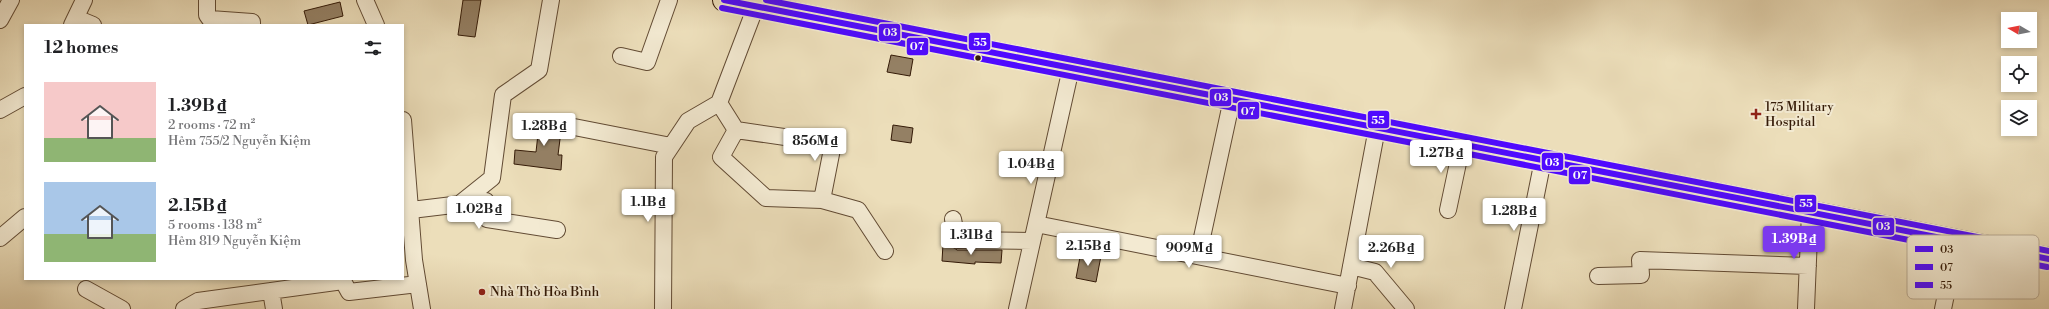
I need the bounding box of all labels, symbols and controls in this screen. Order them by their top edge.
north arrow [2001,12,2037,48]
map controls [2001,12,2037,136]
line badge: 03 [878,23,901,42]
text: 03 [883,26,898,40]
line badge: 55 [968,32,991,51]
text: 55 [973,36,987,50]
text: 12 homes [44,37,118,59]
icon: filters [362,37,384,59]
line badge: 07 [906,37,929,56]
text: 07 [910,40,925,54]
unlabelled marker [973,53,983,63]
button: locate [2001,56,2037,92]
line badge: 03 [1209,88,1232,107]
text: 03 [1214,91,1229,105]
text: 1.39B ₫ [168,95,226,117]
icon: home [76,98,124,146]
place label: 175 Military Hospital [1765,99,1834,130]
button: layers [2001,100,2037,136]
line badge: 07 [1237,101,1260,120]
text: 07 [1241,105,1256,119]
marker: 175 Military Hospital [1750,108,1762,120]
line badge: 55 [1367,110,1390,129]
pin: 1.28B ₫ [507,113,581,147]
text: 55 [1371,114,1385,128]
text: 2 rooms · 72 m² [168,117,255,133]
text: 1.28B ₫ [522,118,566,134]
pin: 856M ₫ [782,128,848,162]
text: Hẻm 755/2 Nguyễn Kiệm [168,133,311,149]
text: 856M ₫ [792,133,838,149]
pin: 1.27B ₫ [1404,140,1478,174]
text: 1.27B ₫ [1419,145,1463,161]
pin: 1.04B ₫ [994,151,1068,185]
line badge: 03 [1541,152,1564,171]
text: 1.04B ₫ [1008,156,1054,172]
text: 03 [1545,156,1560,170]
line badge: 07 [1568,166,1591,185]
text: 07 [1573,169,1588,183]
pin: 1.1B ₫ [615,189,681,223]
text: 1.1B ₫ [631,194,665,210]
line badge: 55 [1794,194,1817,213]
text: 2.15B ₫ [168,195,226,217]
pin: 1.02B ₫ [442,196,516,230]
text: 55 [1799,197,1813,211]
icon: home [76,198,124,246]
pin: 1.28B ₫ [1477,198,1551,232]
text: 1.02B ₫ [456,201,502,217]
text: 1.28B ₫ [1492,203,1536,219]
text: 5 rooms · 138 m² [168,217,262,233]
line badge: 03 [1872,217,1895,236]
text: 03 [1876,220,1891,234]
pin: 1.31B ₫ [934,222,1008,256]
pin: 1.39B ₫ [1757,226,1831,260]
text: 1.31B ₫ [950,227,992,243]
text: 1.39B ₫ [1772,231,1816,247]
text: Hẻm 819 Nguyễn Kiệm [168,233,301,249]
pin: 2.15B ₫ [1051,233,1125,267]
pin: 909M ₫ [1156,235,1222,269]
pin: 2.26B ₫ [1354,235,1428,269]
legend [1907,235,2039,299]
text: 2.15B ₫ [1066,238,1110,254]
text: 909M ₫ [1166,240,1212,256]
text: 2.26B ₫ [1368,240,1414,256]
text: 03 [1940,243,1953,257]
text: 07 [1940,261,1953,275]
text: 55 [1940,279,1952,293]
place label: Nhà Thờ Hòa Bình [490,284,599,300]
marker: Nhà Thờ Hòa Bình [477,287,487,297]

